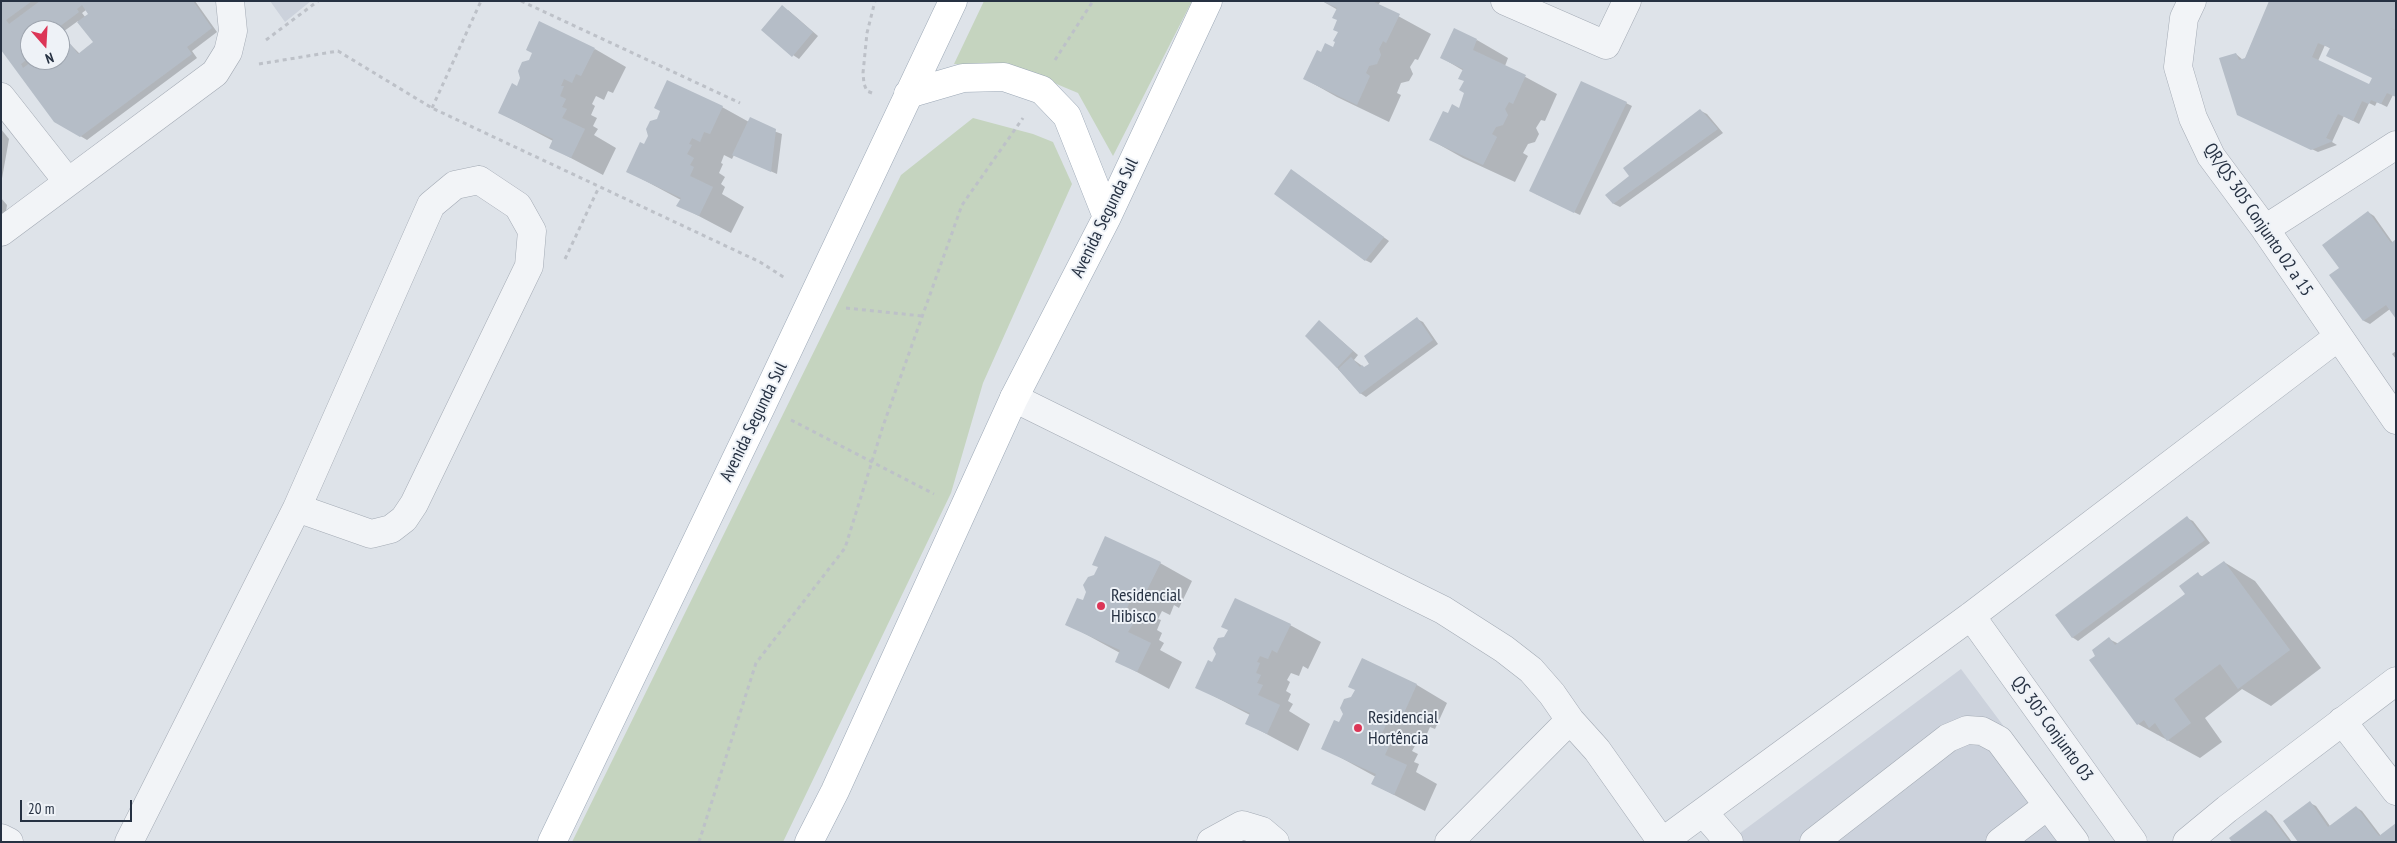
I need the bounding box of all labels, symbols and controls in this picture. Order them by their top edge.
north arrow [20,20,70,70]
text: N [43,48,56,68]
street label: QR/QS 305 Conjunto 02 a 15 [2199,139,2317,301]
street label: Avenida Segunda Sul [1067,155,1143,281]
street label: Avenida Segunda Sul [716,359,792,485]
place label: Residencial Hibisco [1111,585,1181,628]
marker: Residencial Hibisco [1095,600,1107,612]
street label: QS 305 Conjunto 03 [2006,672,2098,786]
place label: Residencial Hortência [1368,707,1438,750]
marker: Residencial Hortência [1352,722,1364,734]
scale bar [22,790,135,822]
text: 20 m [28,799,54,818]

